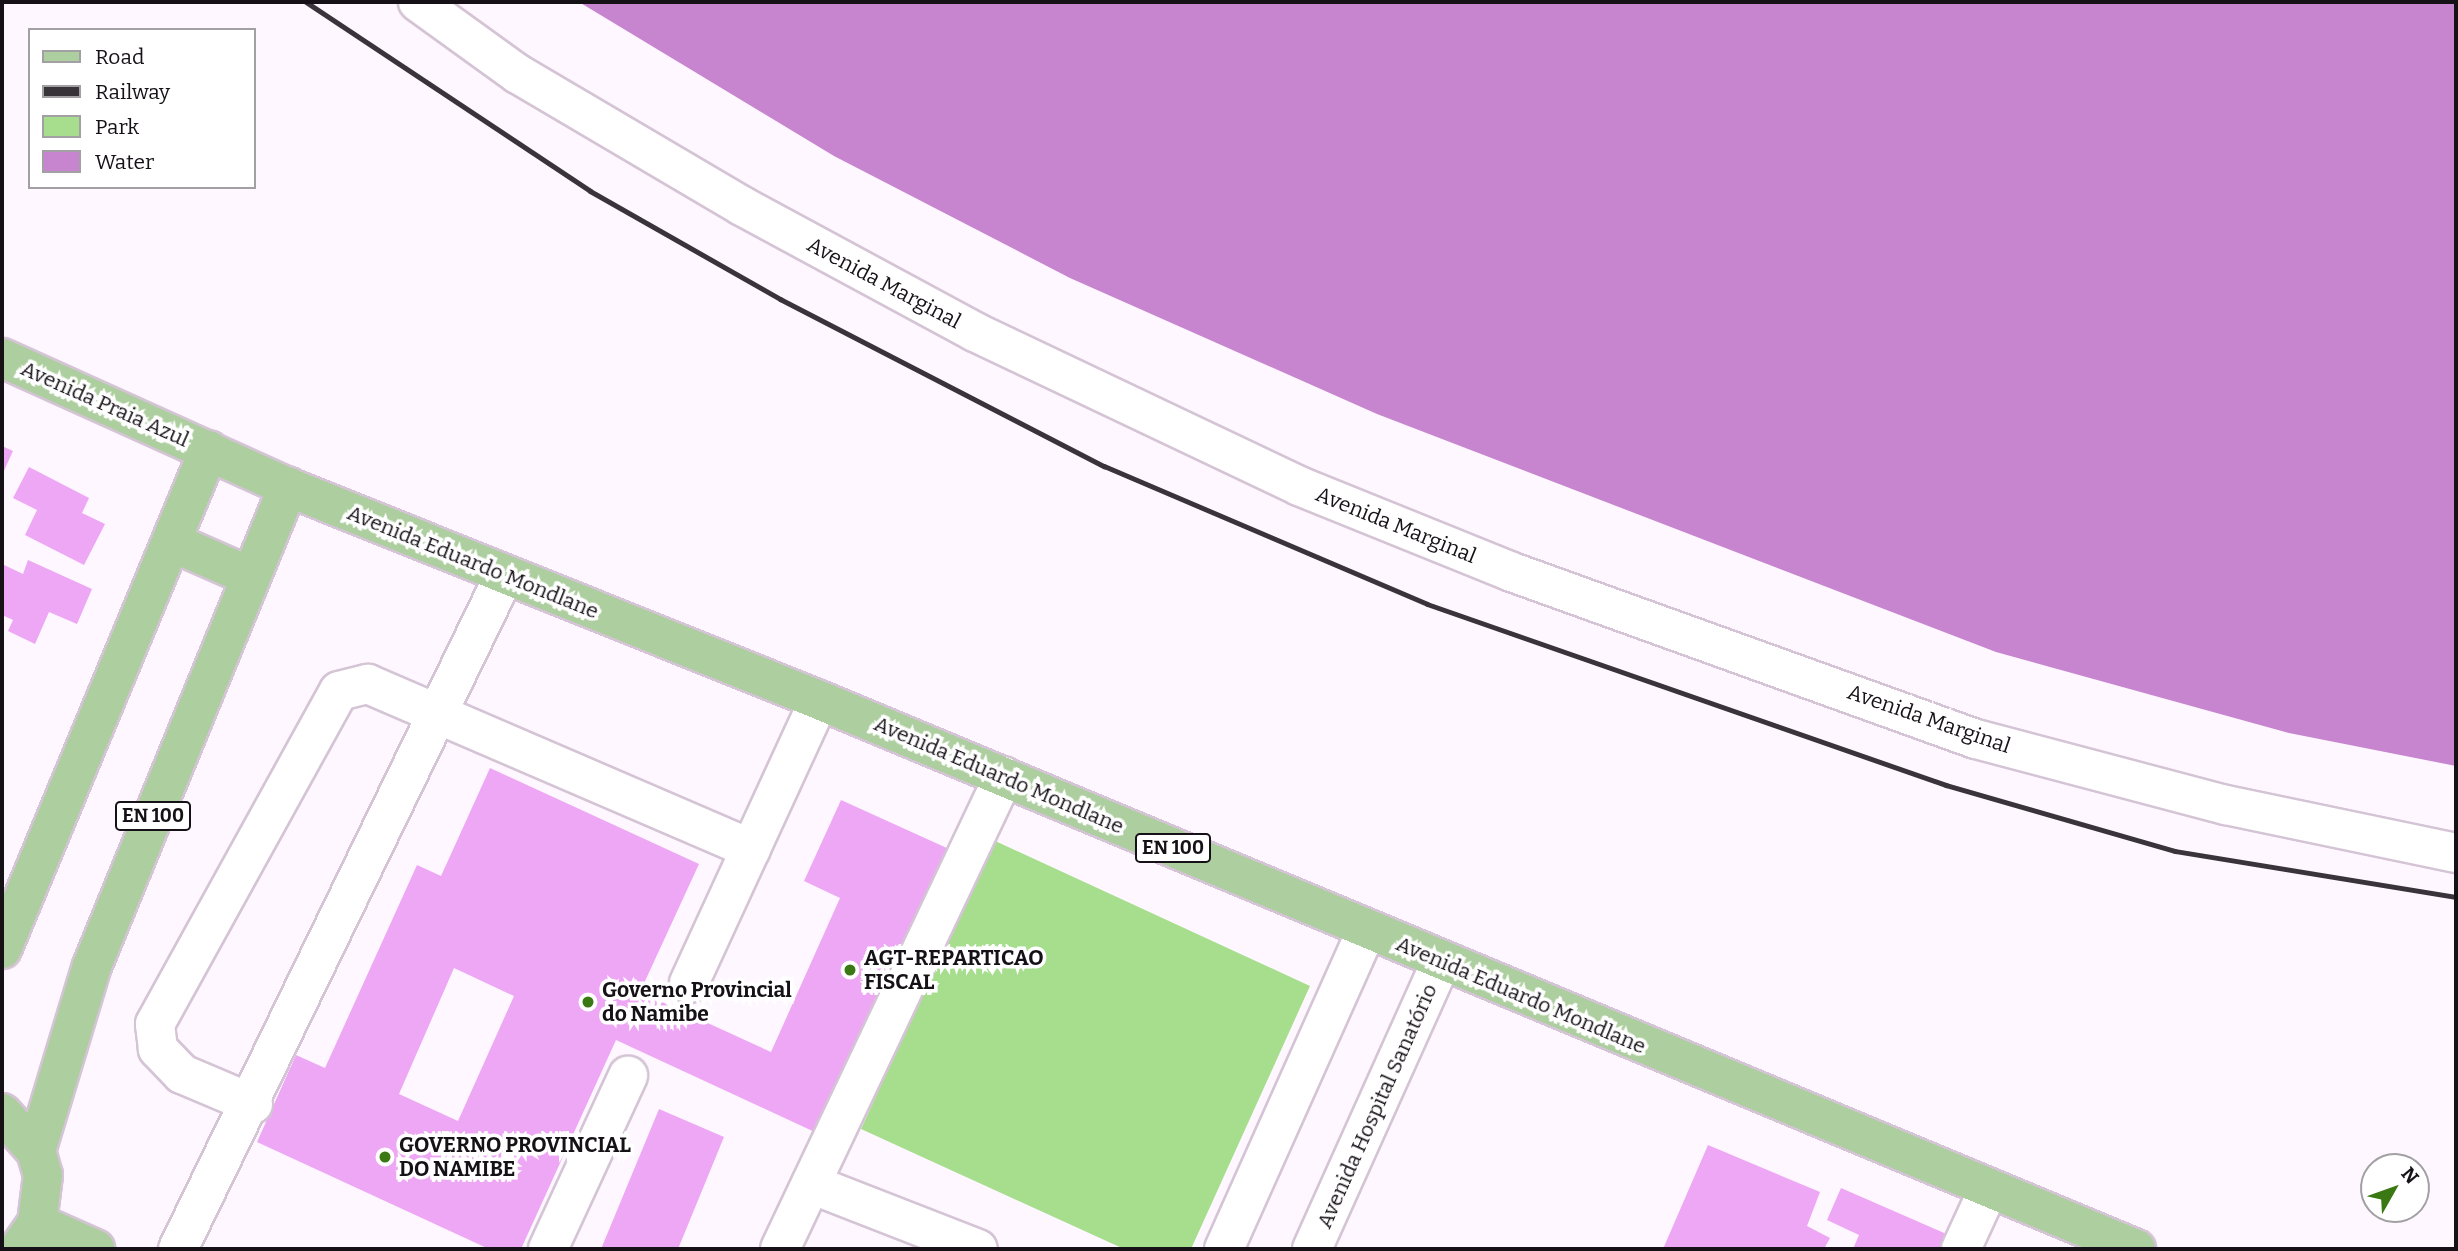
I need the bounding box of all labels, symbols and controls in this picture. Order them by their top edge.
legend [28,28,256,189]
text: Road [95,44,144,70]
text: Railway [95,79,170,105]
text: Park [95,114,139,140]
text: Water [95,149,154,175]
street label: Avenida Marginal [803,232,965,334]
street label: Avenida Praia Azul [17,356,193,452]
street label: Avenida Marginal [1312,481,1480,569]
street label: Avenida Eduardo Mondlane [344,500,602,624]
street label: Avenida Marginal [1844,679,2014,759]
street label: Avenida Eduardo Mondlane [870,711,1128,839]
road number: EN 100 [114,800,192,832]
road number: EN 100 [1134,832,1212,863]
street label: Avenida Eduardo Mondlane [1392,931,1650,1059]
place label: AGT-REPARTICAO FISCAL [864,945,1044,995]
marker: AGT-REPARTICAO FISCAL [842,962,858,978]
place label: Governo Provincial do Namibe [602,977,792,1027]
street label: Avenida Hospital Sanatório [1312,980,1442,1232]
marker: Governo Provincial do Namibe [580,994,596,1010]
place label: GOVERNO PROVINCIAL DO NAMIBE [399,1132,631,1182]
marker: GOVERNO PROVINCIAL DO NAMIBE [377,1149,393,1165]
north arrow [2360,1153,2430,1223]
text: N [2396,1162,2423,1188]

